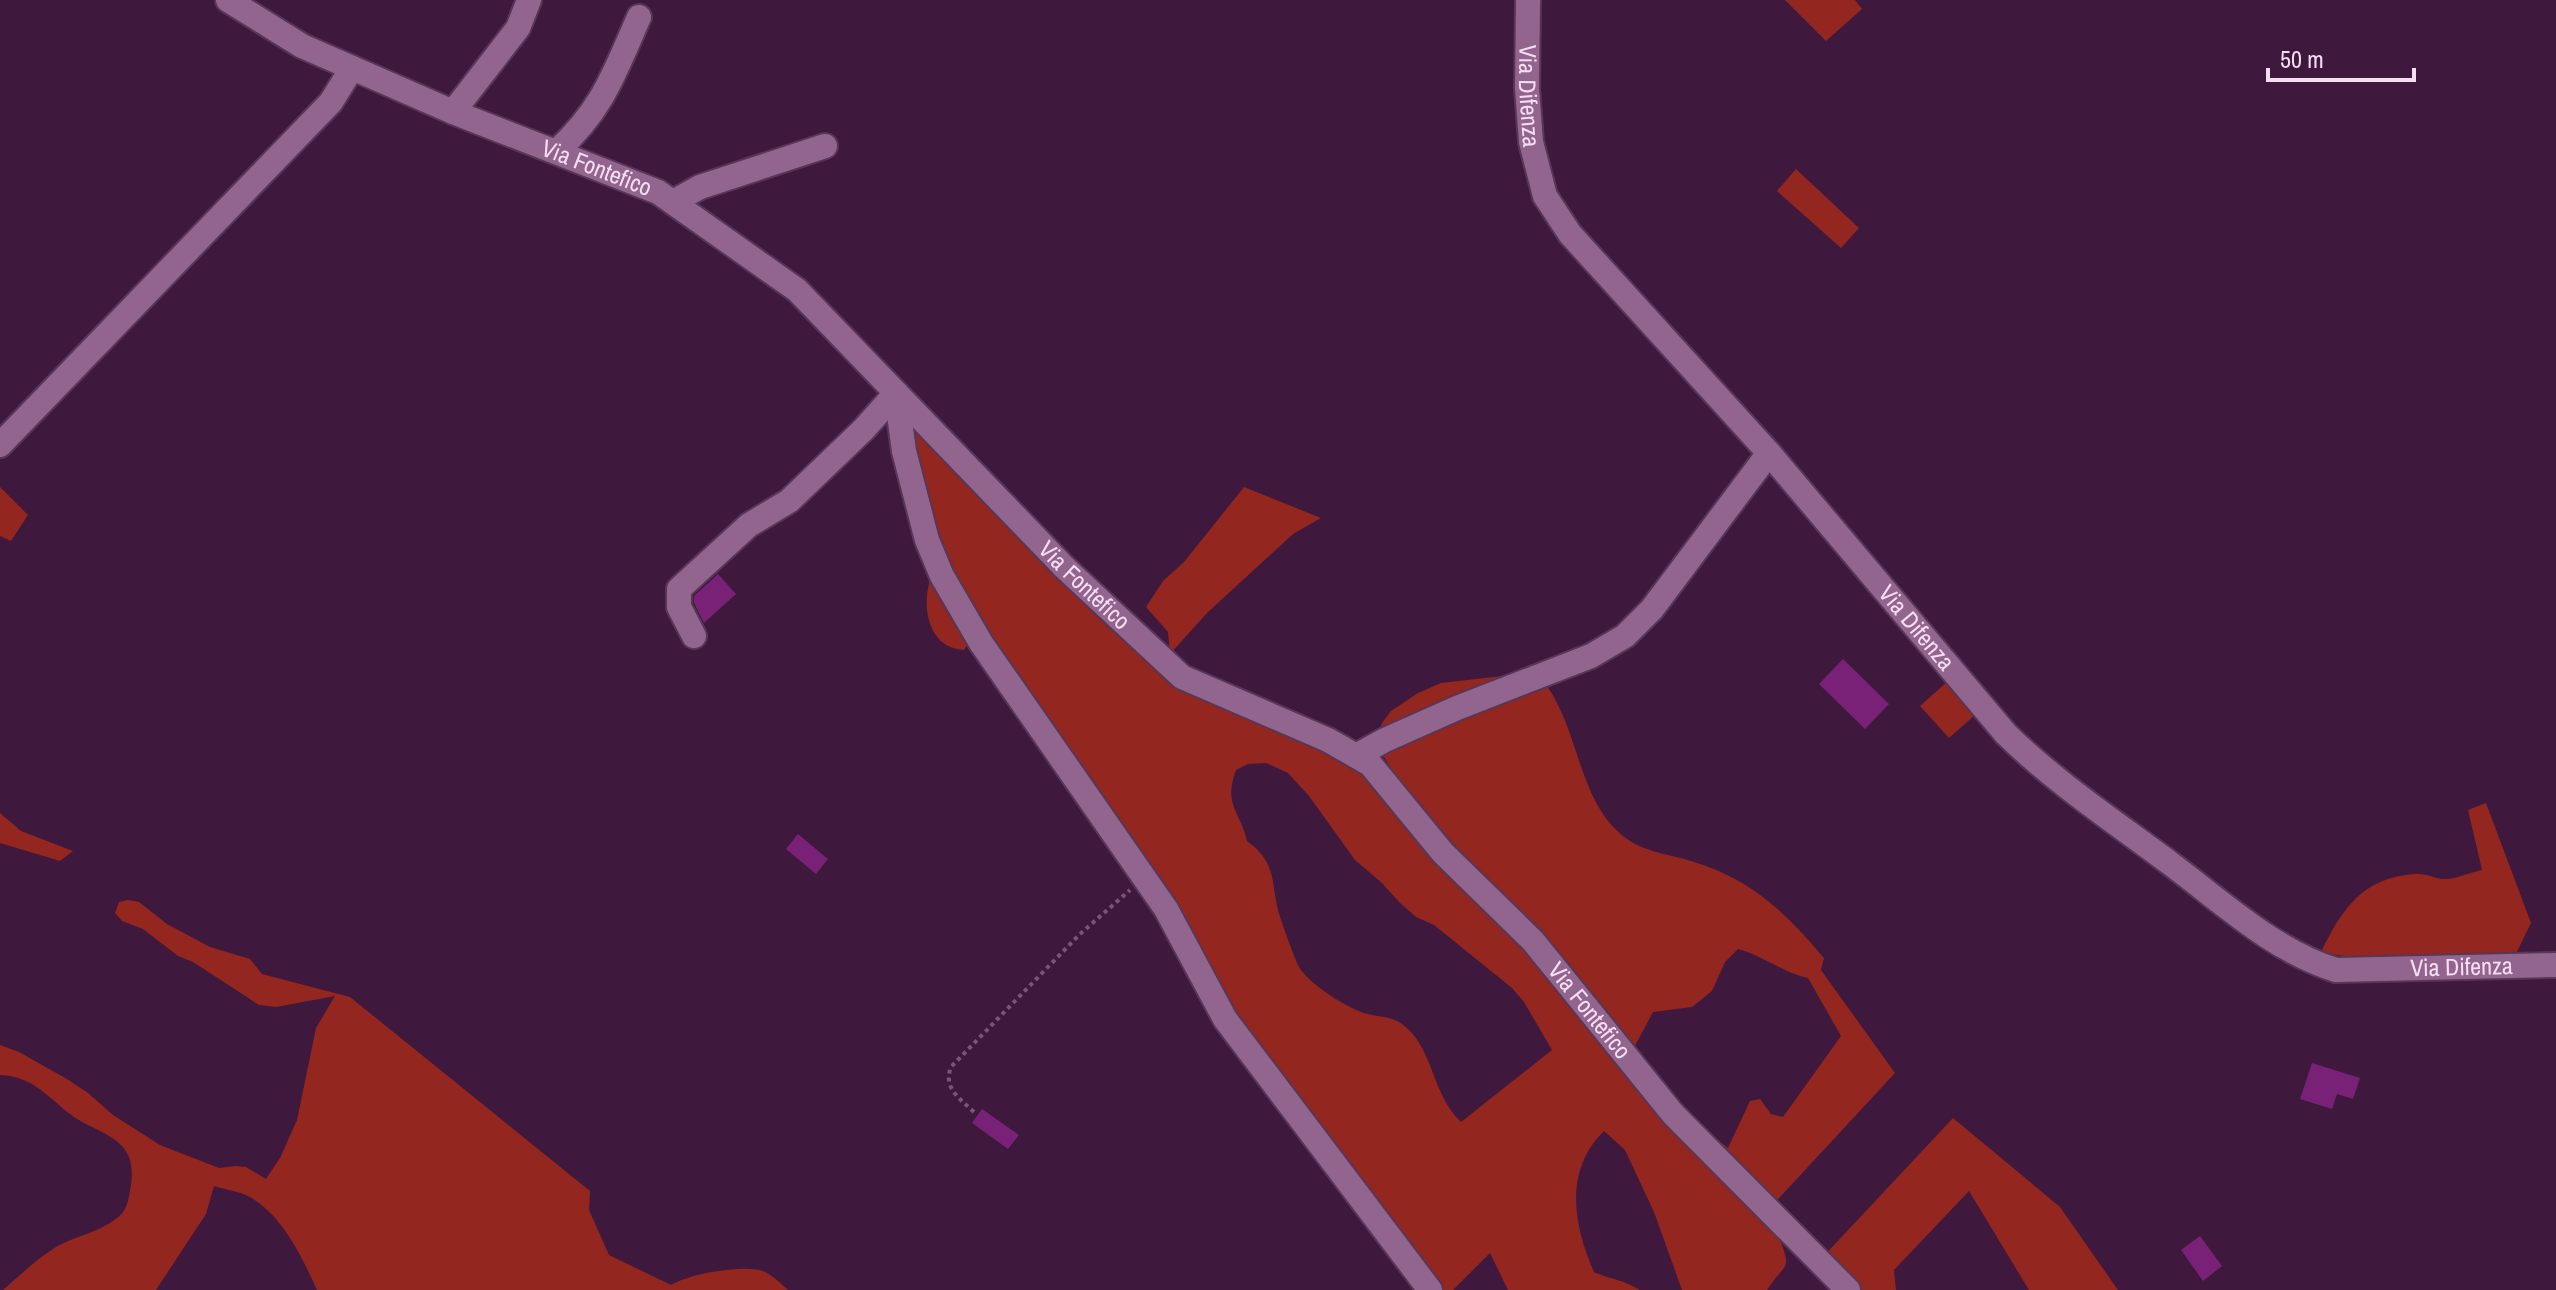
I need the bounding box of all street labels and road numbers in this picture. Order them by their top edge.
street label: Via Difenza [1512,45,1548,148]
street label: Via Fontefico [537,131,657,203]
street label: Via Fontefico [1032,533,1138,636]
street label: Via Difenza [1872,578,1963,677]
street label: Via Difenza [2410,949,2513,983]
street label: Via Fontefico [1541,955,1639,1065]

